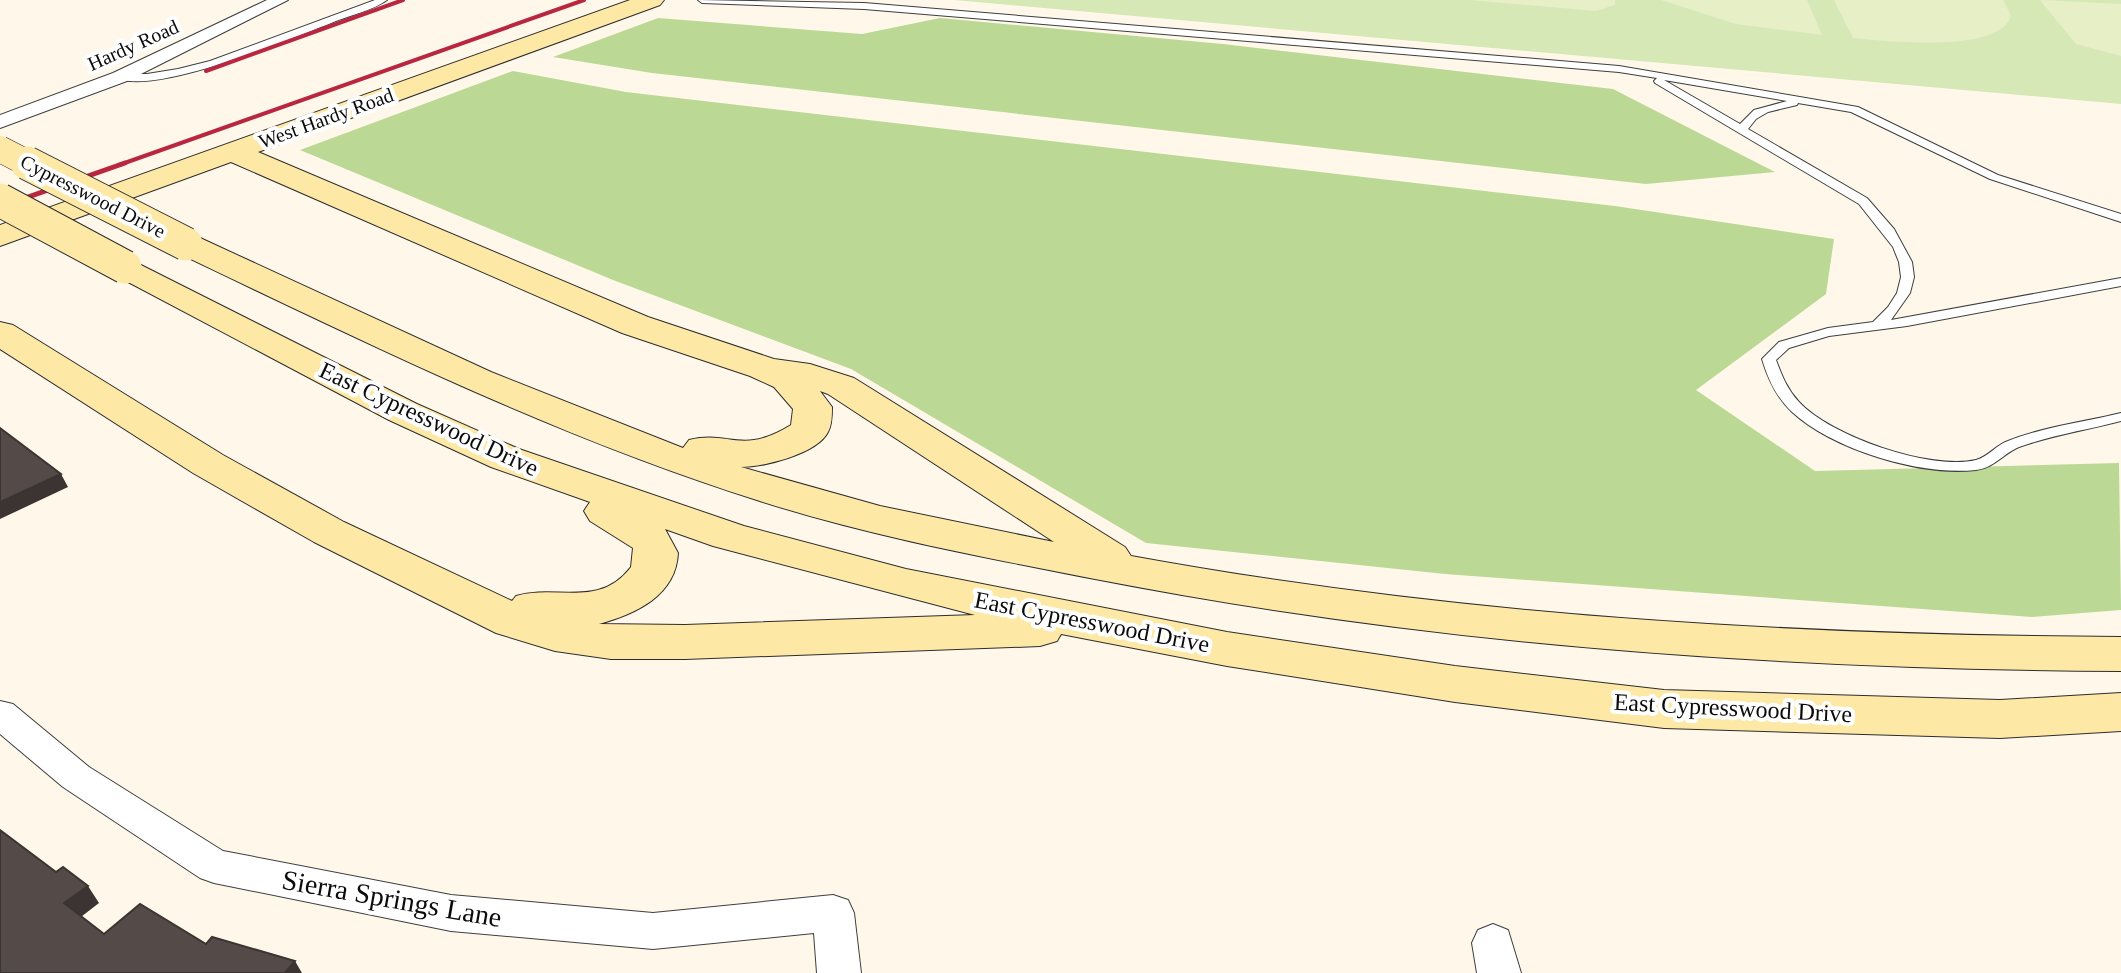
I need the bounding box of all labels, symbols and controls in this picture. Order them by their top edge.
street label: Hardy Road [84,15,182,76]
street label: West Hardy Road [256,83,397,154]
street label: Cypresswood Drive [17,150,169,243]
street label: East Cypresswood Drive [315,357,543,481]
street label: East Cypresswood Drive [972,586,1212,658]
street label: East Cypresswood Drive [1613,689,1853,727]
street label: Sierra Springs Lane [280,864,504,933]

